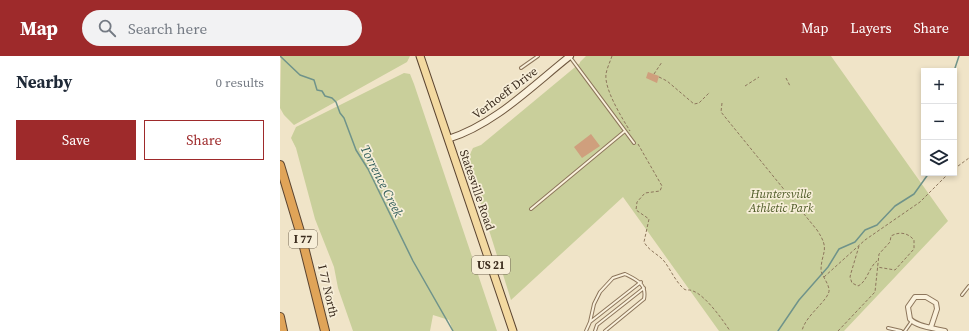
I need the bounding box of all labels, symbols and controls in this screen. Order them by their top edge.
search box [82,10,362,46]
text: Map [20,15,58,41]
icon: search [96,17,118,39]
text: Search here [128,18,207,39]
text: Map [801,18,828,38]
text: Layers [850,18,892,38]
text: Share [914,18,949,38]
street label: Verhoeff Drive [469,63,541,123]
map controls [921,68,957,176]
button: + [921,68,957,104]
text: Nearby [16,70,72,94]
text: 0 results [216,74,264,91]
button: − [921,104,957,140]
button: Save [16,120,136,160]
button: Share [144,120,264,160]
button: layers [921,140,957,176]
water label: Torrence Creek [357,142,408,221]
street label: Statesville Road [456,148,498,233]
park label: Huntersville Athletic Park [748,186,814,216]
road number: I 77 [289,230,317,248]
road number: US 21 [472,256,510,274]
street label: I 77 North [314,263,342,319]

